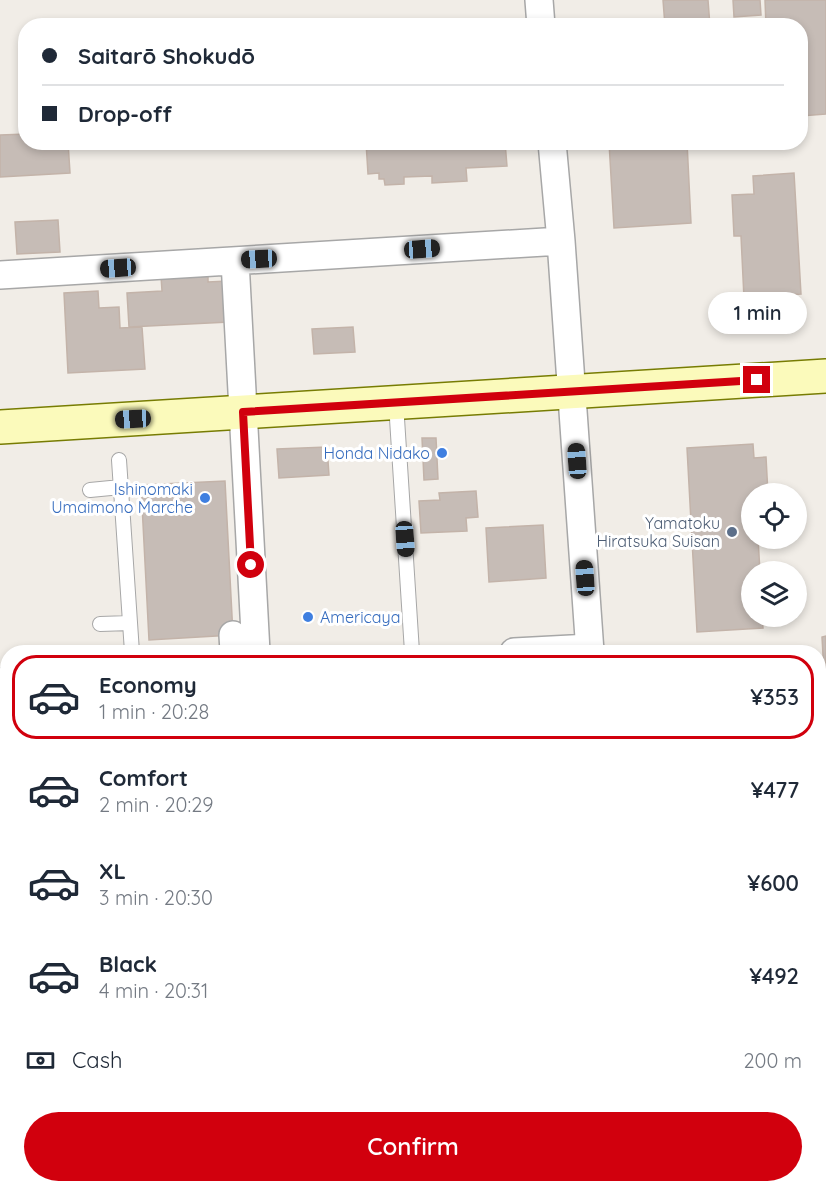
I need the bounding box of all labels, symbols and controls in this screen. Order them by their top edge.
text: Saitarō Shokudō [78,42,255,70]
text: Drop-off [78,100,172,128]
car [403,239,441,259]
car [241,249,277,269]
car [99,258,137,278]
callout: 1 min [708,293,807,335]
text: 1 min [734,300,781,325]
route end [743,366,770,393]
car [115,409,151,429]
car [567,442,587,480]
place label: Honda Nidako [323,443,430,463]
marker: Honda Nidako [435,446,449,460]
place label: Ishinomaki Umaimono Marche [51,479,193,517]
map controls [741,483,807,627]
button: locate [741,483,807,549]
marker: Ishinomaki Umaimono Marche [198,491,212,505]
place label: Yamatoku Hiratsuka Suisan [596,513,720,551]
car [395,520,415,558]
marker: Yamatoku Hiratsuka Suisan [725,525,739,539]
route start [237,551,264,578]
car [575,559,595,597]
button: layers [741,561,807,627]
place label: Americaya [320,607,400,627]
marker: Americaya [301,610,315,624]
icon: car [27,670,81,724]
text: Economy [99,671,197,699]
text: ¥353 [750,683,799,711]
text: 1 min · 20:28 [99,699,209,724]
icon: car [27,763,81,817]
text: Comfort [99,764,188,792]
text: ¥477 [751,776,799,804]
text: 2 min · 20:29 [99,792,213,817]
icon: car [27,856,81,910]
text: XL [99,857,126,885]
text: ¥600 [747,869,799,897]
text: 3 min · 20:30 [99,885,213,910]
icon: car [27,949,81,1003]
text: Black [99,950,157,978]
text: ¥492 [749,962,799,990]
text: 4 min · 20:31 [99,978,209,1003]
icon: cash [24,1044,57,1077]
text: Cash [72,1046,123,1074]
text: 200 m [743,1048,802,1073]
button: Confirm [24,1112,802,1181]

